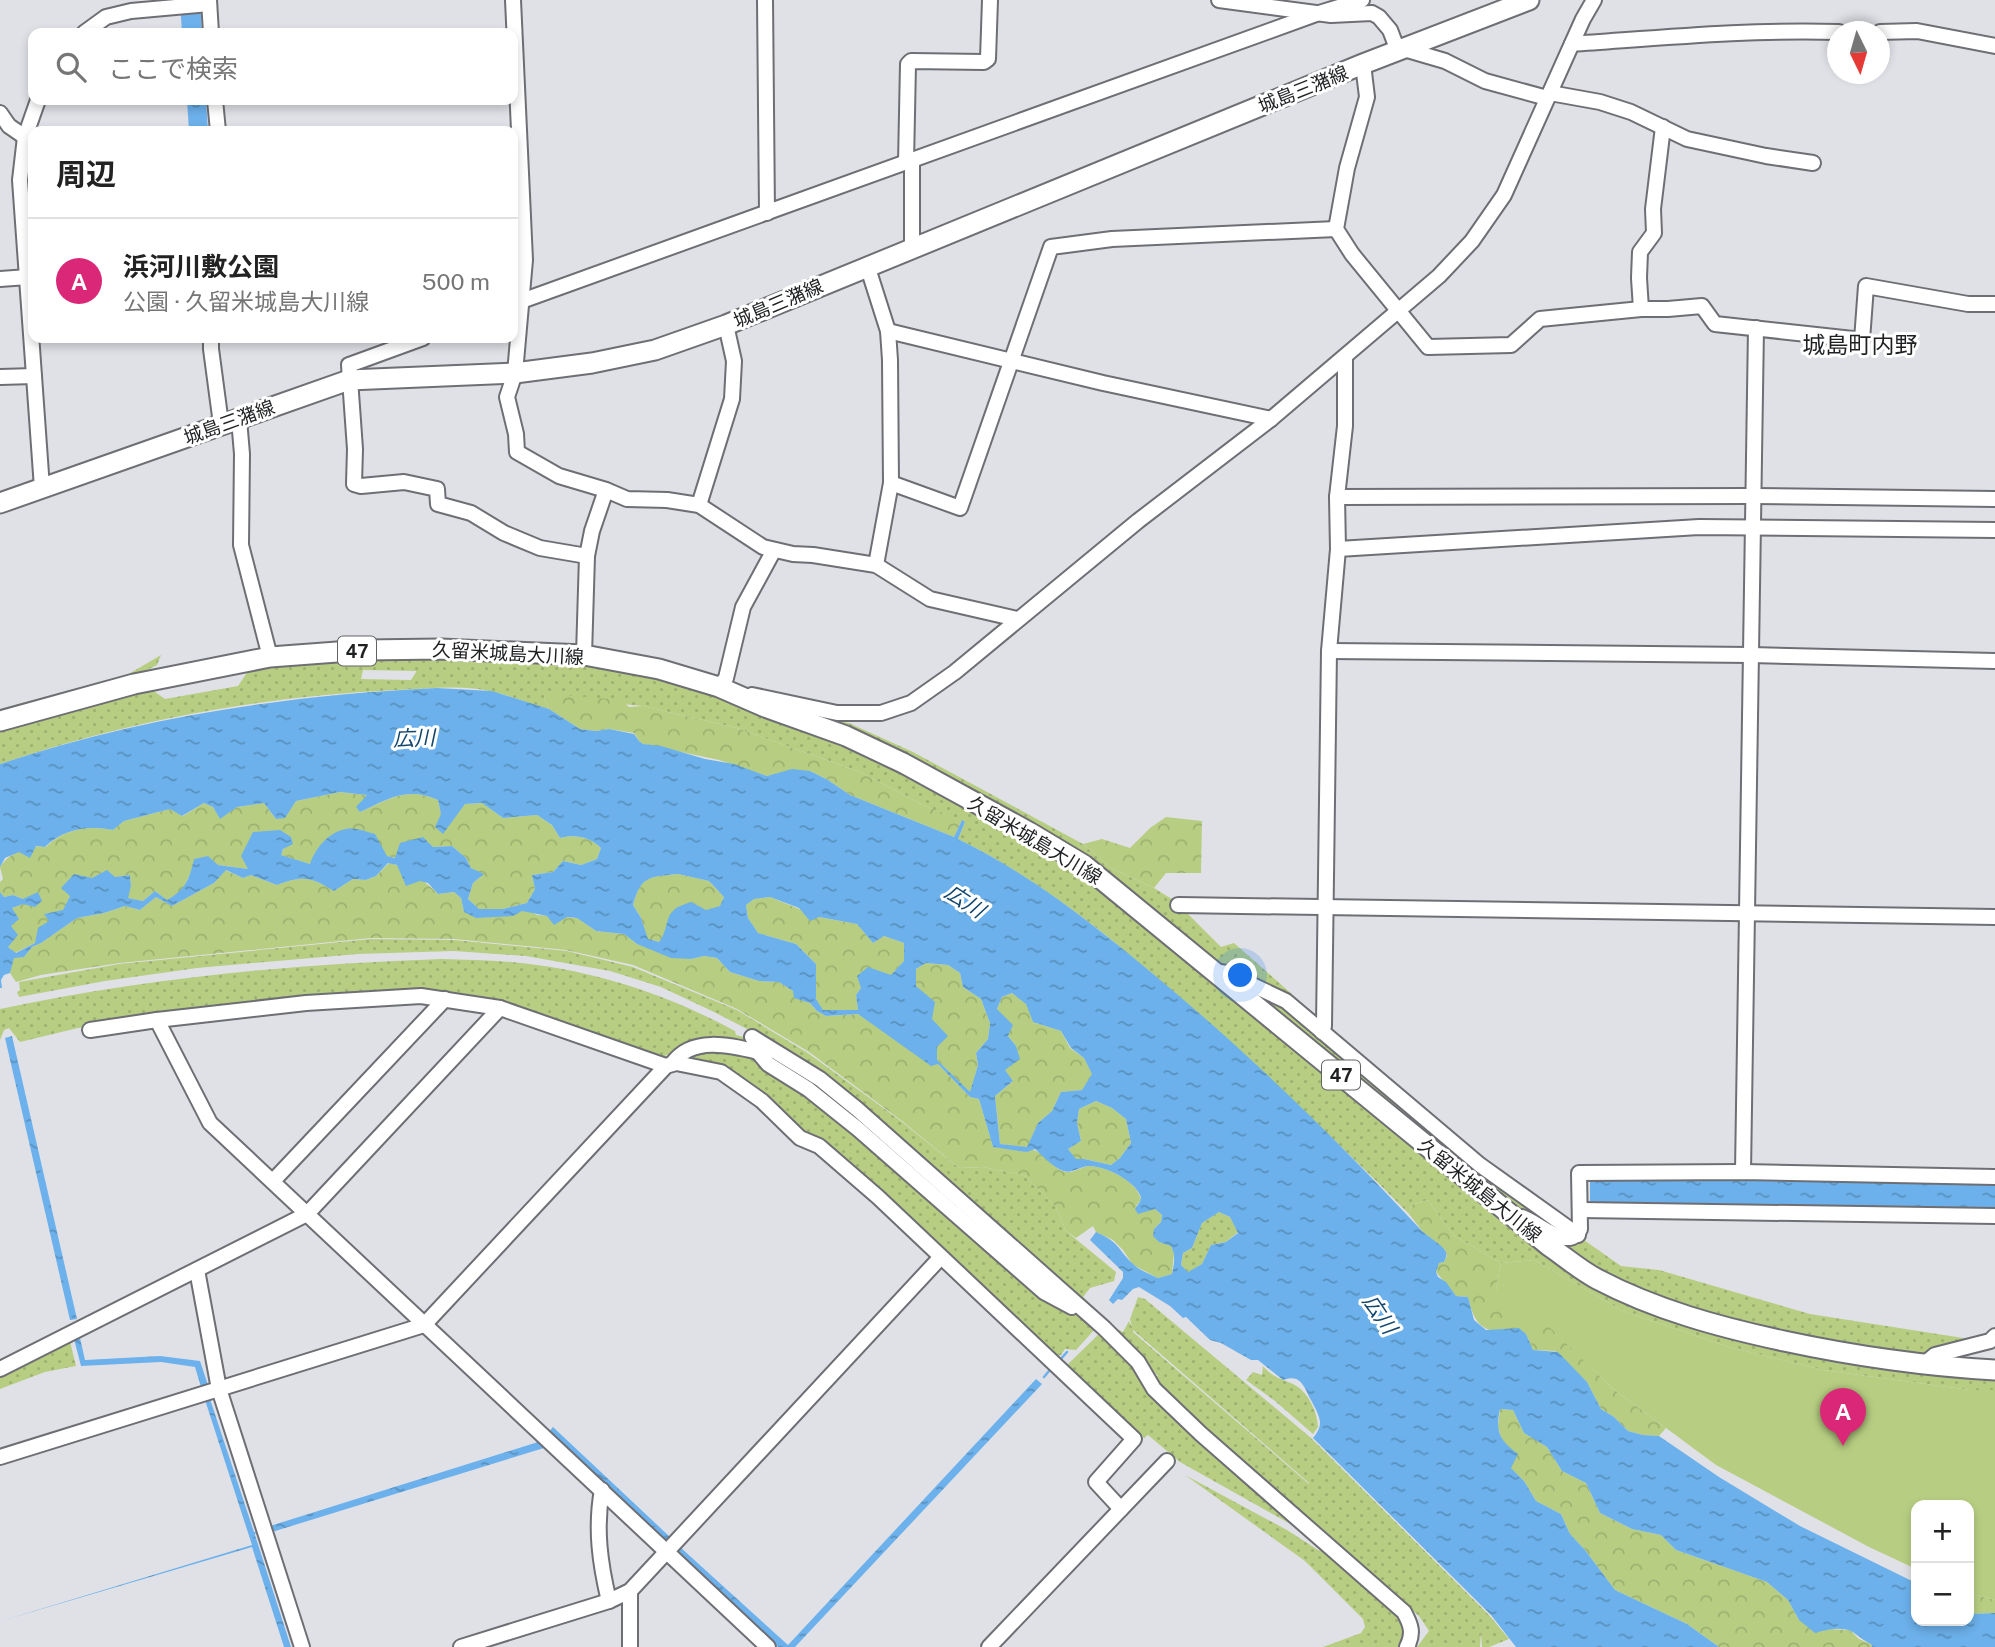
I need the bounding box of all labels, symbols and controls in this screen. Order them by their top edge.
north arrow [1827,21,1890,84]
search box [28,28,518,105]
icon: search [52,48,90,86]
text: ここで検索 [108,53,238,84]
street label: 城島三潴線 [1255,61,1351,117]
text: 周辺 [56,156,116,192]
text: 浜河川敷公園 [123,251,279,282]
text: A [71,268,87,295]
text: 500 m [422,268,490,295]
street label: 城島三潴線 [730,274,826,332]
text: 公園 · 久留米城島大川線 [123,288,369,315]
district label: 城島町内野 [1803,331,1918,358]
street label: 城島三潴線 [181,395,277,449]
road number: 47 [338,636,376,666]
street label: 久留米城島大川線 [432,638,584,668]
water label: 広川 [393,725,437,751]
street label: 久留米城島大川線 [964,791,1106,889]
water label: 広川 [941,879,991,924]
your location [1223,958,1257,992]
road number: 47 [1322,1060,1360,1090]
street label: 久留米城島大川線 [1414,1134,1546,1246]
water label: 広川 [1358,1290,1403,1340]
pin: A [1820,1388,1866,1446]
map controls [1911,1500,1974,1626]
button: + [1911,1500,1974,1563]
button: − [1911,1563,1974,1626]

